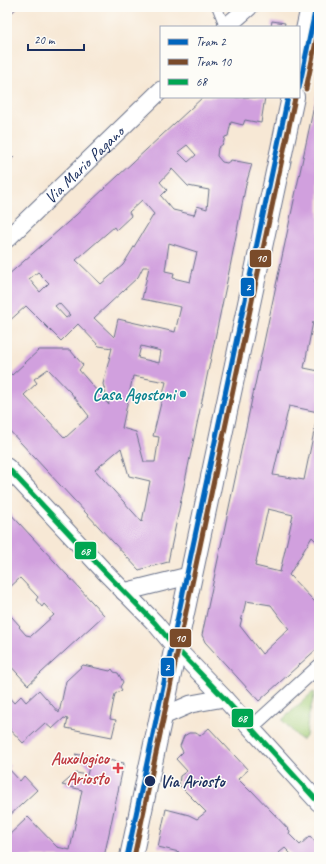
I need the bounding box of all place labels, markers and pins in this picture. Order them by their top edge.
place label: Casa Agostoni [92,384,178,405]
marker: Casa Agostoni [178,389,188,399]
place label: Auxologico Ariosto [51,748,111,789]
marker: Auxologico Ariosto [112,762,124,774]
place label: Via Ariosto [160,771,226,792]
marker: Via Ariosto [143,774,157,788]

